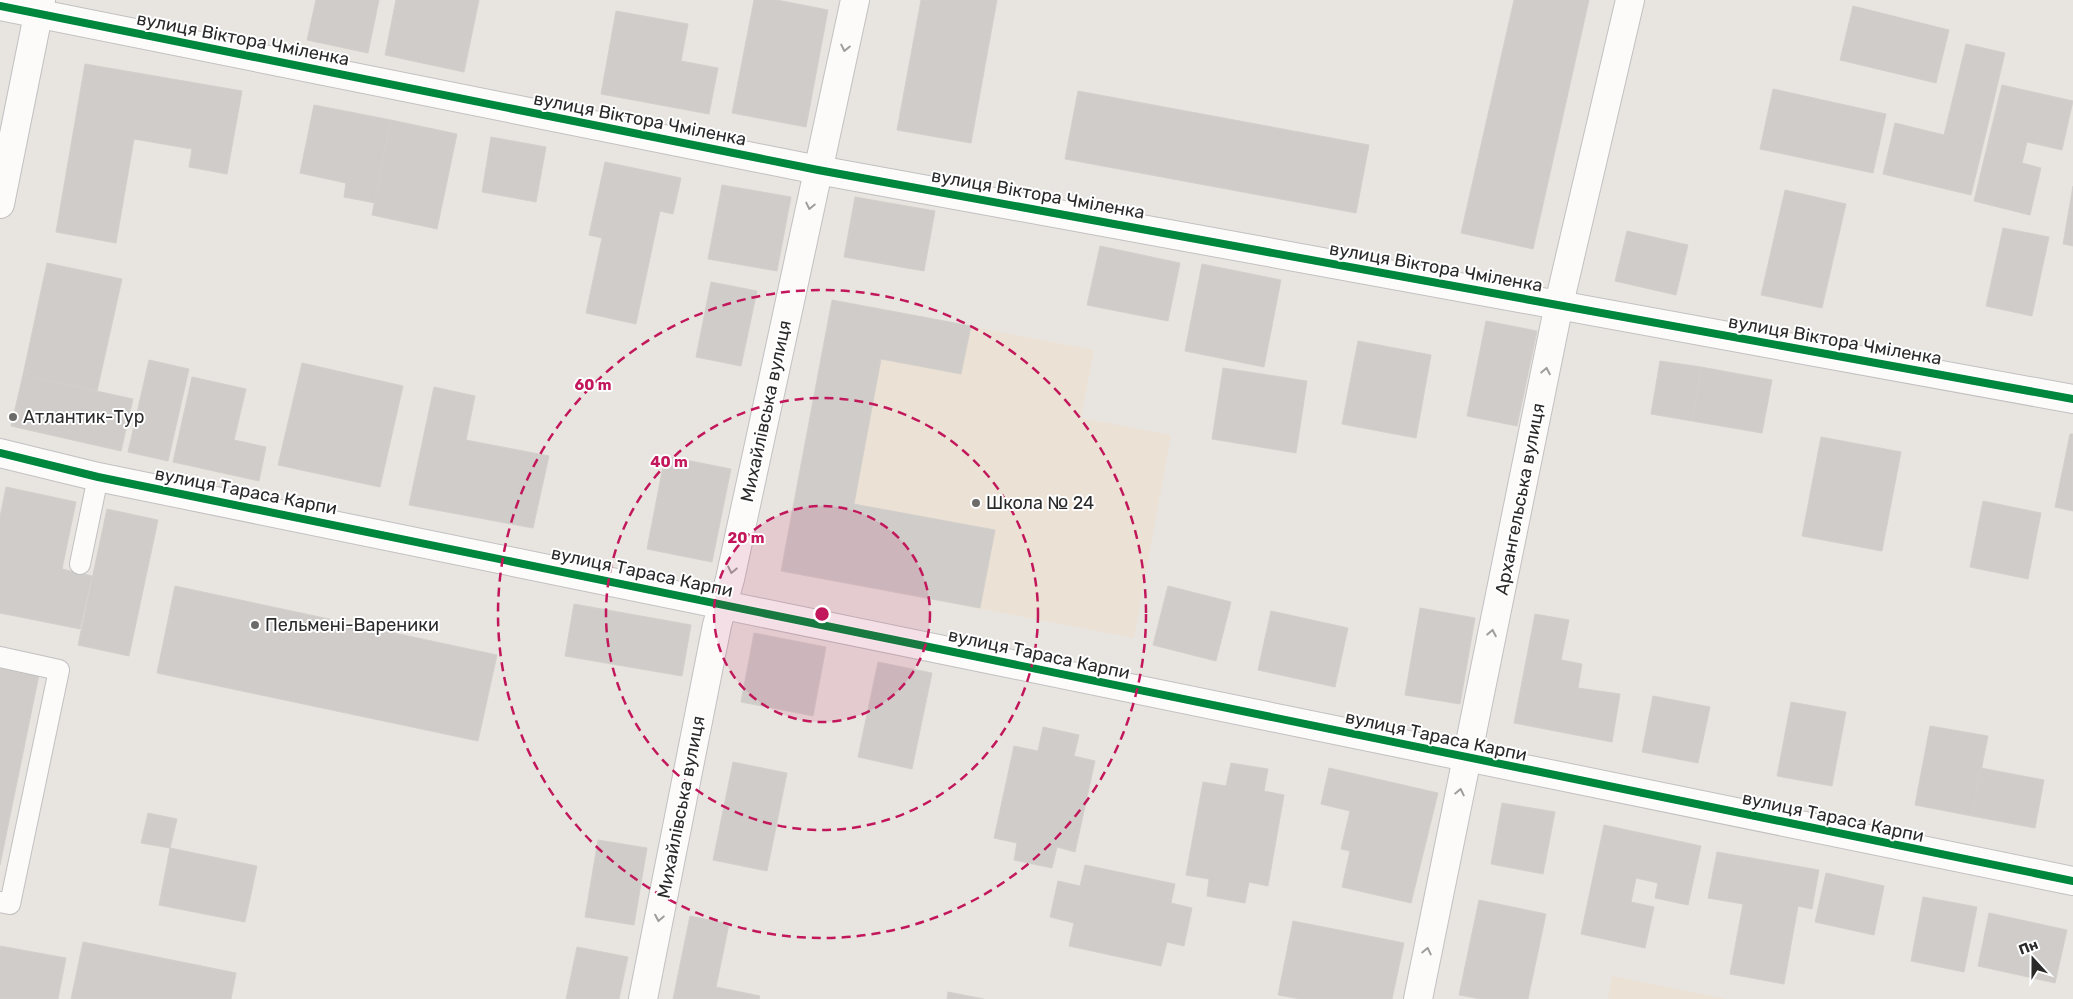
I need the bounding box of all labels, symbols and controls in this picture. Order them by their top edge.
street label: вулиця Віктора Чміленка [135,8,351,70]
one-way arrow [840,43,851,52]
street label: вулиця Віктора Чміленка [532,88,748,150]
street label: вулиця Віктора Чміленка [930,164,1146,224]
one-way arrow [805,202,816,211]
street label: вулиця Віктора Чміленка [1328,237,1544,297]
street label: вулиця Віктора Чміленка [1727,310,1943,370]
street label: Михайлівська вулиця [736,318,796,504]
one-way arrow [1540,366,1550,375]
text: 60 m [575,376,611,394]
street label: Архангельська вулиця [1491,401,1549,597]
place label: Атлантик-Тур [23,406,144,428]
marker: Атлантик-Тур [7,411,19,423]
text: 40 m [650,453,688,471]
street label: вулиця Тараса Карпи [153,463,339,519]
place label: Школа № 24 [986,492,1094,514]
marker: Школа № 24 [970,497,982,509]
text: 20 m [728,529,764,547]
street label: вулиця Тараса Карпи [549,542,735,602]
one-way arrow [727,566,737,575]
centre of rings [813,605,831,623]
place label: Пельмені-Вареники [265,614,439,636]
marker: Пельмені-Вареники [249,619,261,631]
street label: вулиця Тараса Карпи [946,624,1132,684]
one-way arrow [1487,628,1497,637]
street label: вулиця Тараса Карпи [1343,706,1529,766]
street label: Михайлівська вулиця [653,714,709,900]
street label: вулиця Тараса Карпи [1740,787,1926,847]
one-way arrow [1454,788,1465,796]
one-way arrow [655,914,665,922]
north arrow [2008,934,2058,984]
text: Пн [2016,936,2041,959]
one-way arrow [1422,947,1432,956]

